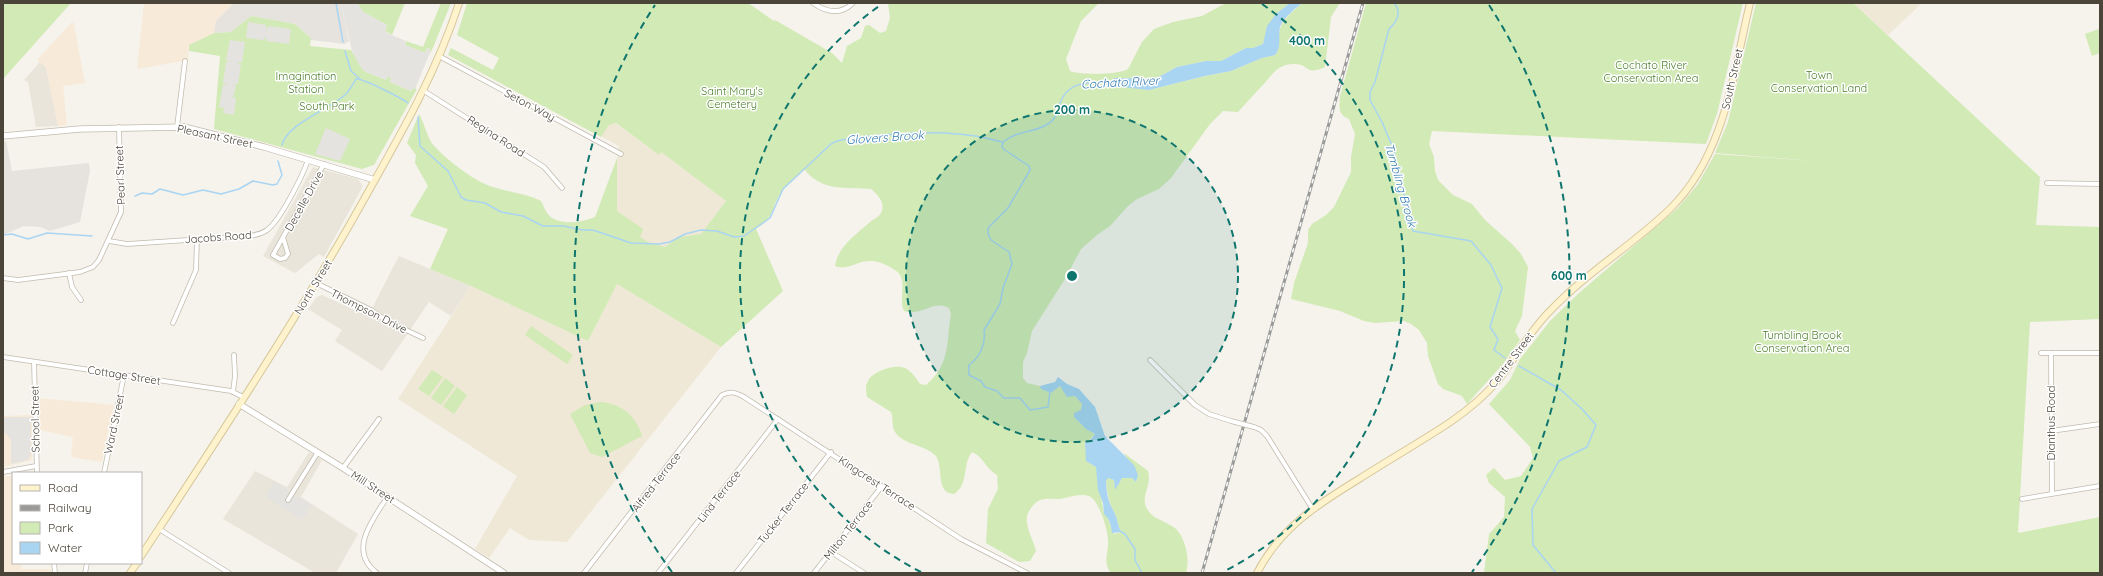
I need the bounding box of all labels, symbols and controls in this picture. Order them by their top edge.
text: 400 m [1289,33,1325,48]
street label: South Street [1718,47,1746,111]
park label: Cochato River Conservation Area [1604,58,1698,85]
park label: Town Conservation Land [1771,68,1867,95]
park label: Imagination Station [276,69,336,96]
water label: Cochato River [1081,72,1161,92]
park label: Saint Mary's Cemetery [701,84,763,111]
street label: Seton Way [502,86,558,124]
park label: South Park [299,99,355,113]
text: 200 m [1054,102,1090,117]
street label: Regina Road [465,112,527,160]
street label: Pleasant Street [176,121,254,151]
water label: Glovers Brook [846,127,926,147]
water label: Tumbling Brook [1382,141,1421,230]
street label: Pearl Street [112,145,128,205]
street label: Decelle Drive [282,168,326,234]
street label: Jacobs Road [184,228,252,246]
street label: North Street [291,257,335,317]
text: 600 m [1551,268,1587,283]
centre of rings [1065,269,1079,283]
street label: Thompson Drive [328,286,410,336]
park label: Tumbling Brook Conservation Area [1755,328,1849,355]
street label: Centre Street [1485,329,1537,391]
street label: Cottage Street [86,362,162,388]
street label: School Street [27,385,43,453]
street label: Dianthus Road [2044,386,2058,460]
street label: Ward Street [101,392,127,455]
street label: Alfred Terrace [628,449,684,515]
street label: Kingcrest Terrace [836,453,918,513]
street label: Lind Terrace [694,467,744,525]
street label: Mill Street [348,468,398,507]
legend [12,472,142,564]
street label: Tucker Terrace [754,479,812,547]
text: Road [48,480,78,495]
street label: Milton Terrace [820,497,876,563]
text: Railway [48,500,92,515]
text: Park [48,520,73,535]
text: Water [48,540,83,555]

